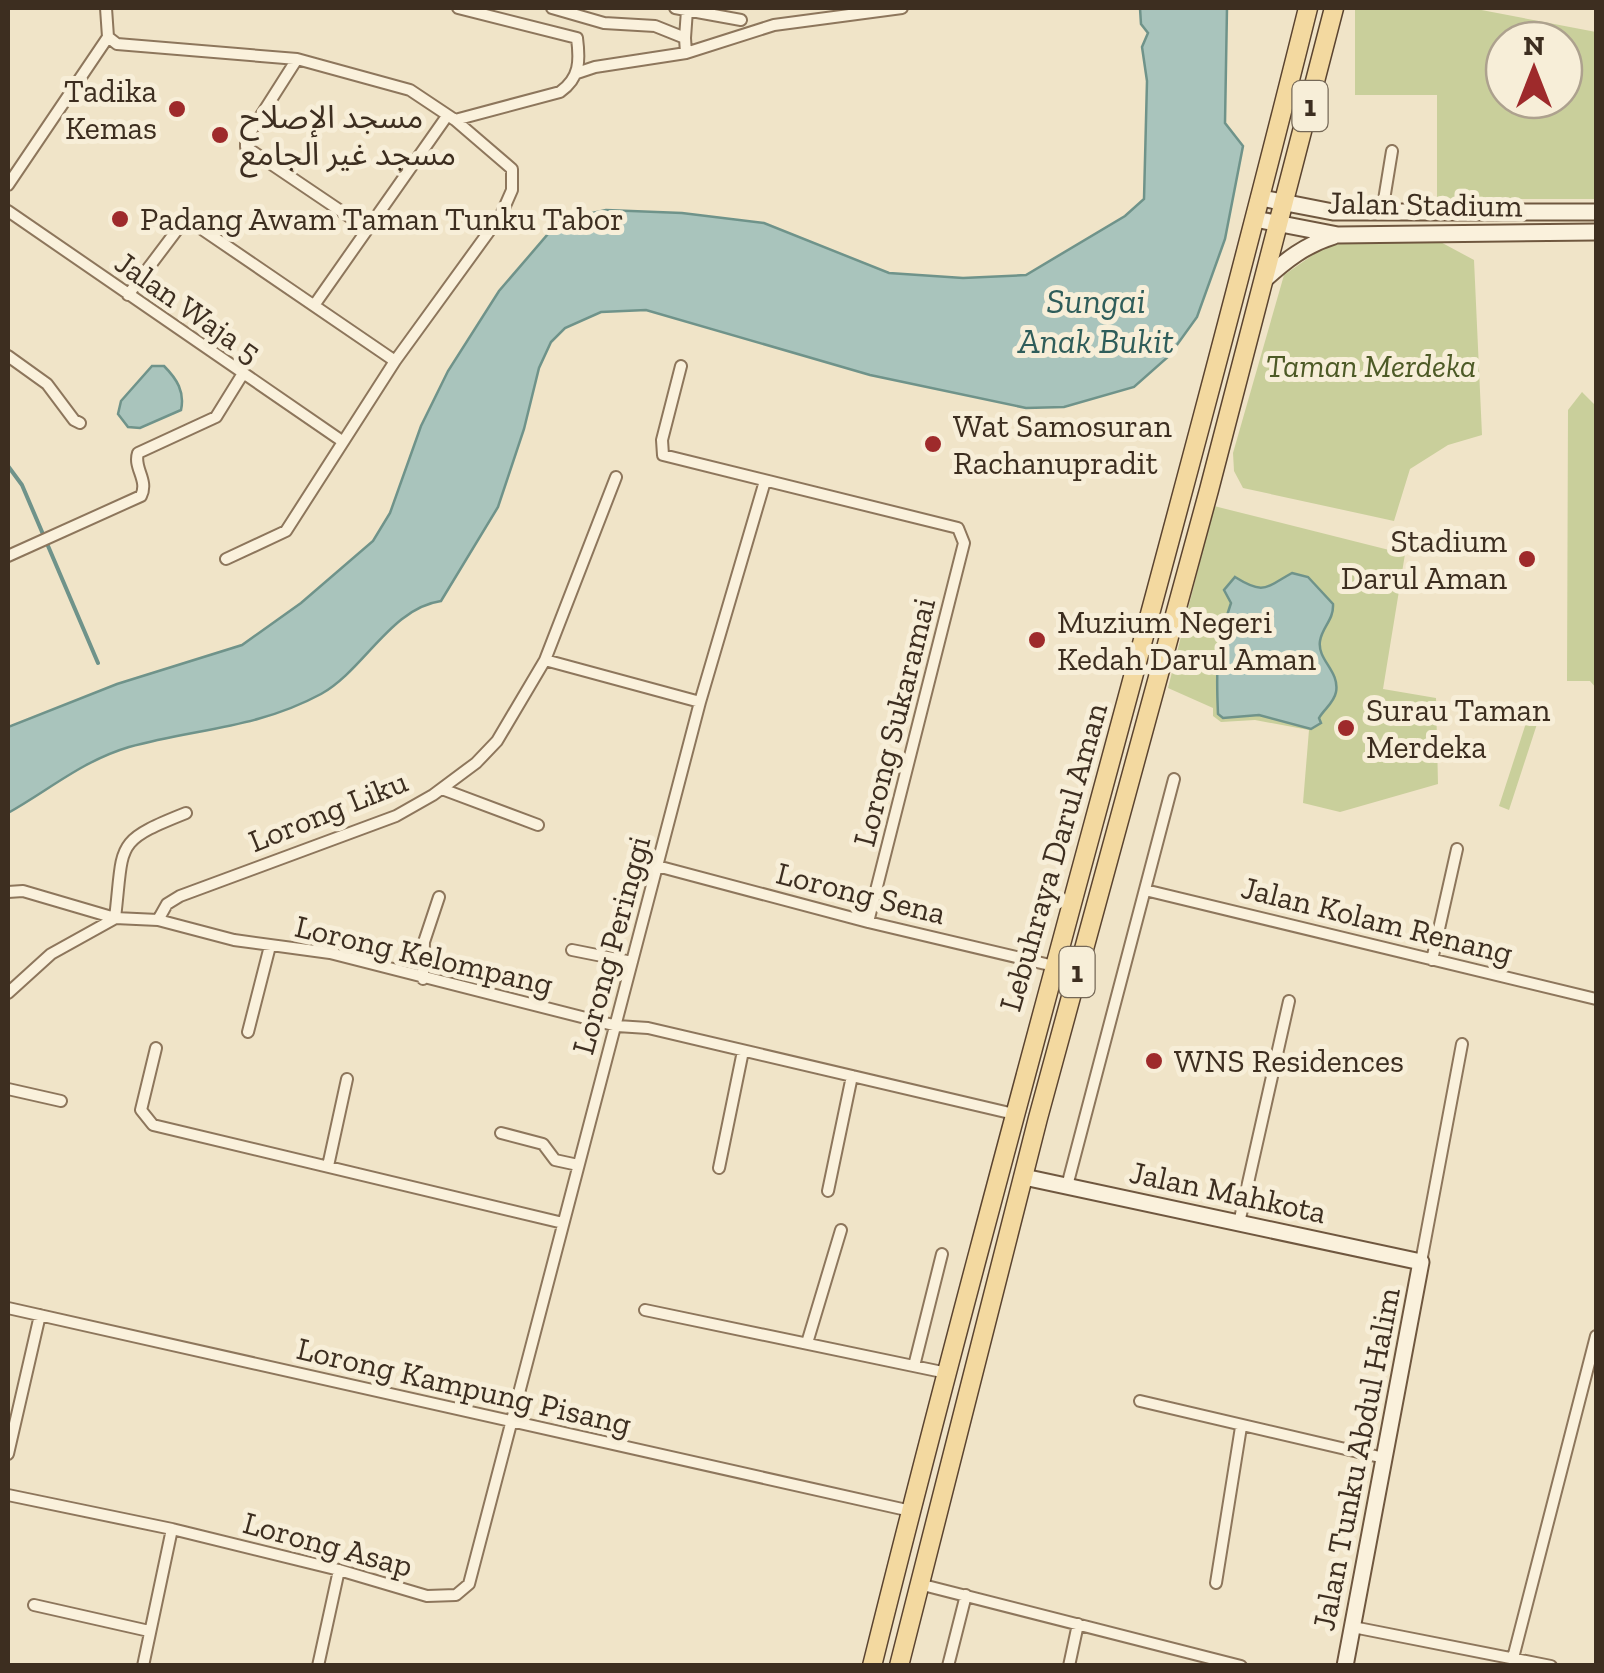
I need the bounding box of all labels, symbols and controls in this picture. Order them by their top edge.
north arrow [1484,20,1584,120]
text: N [1523,29,1545,62]
place label: Tadika Kemas [64,72,157,147]
road number: 1 [1292,81,1328,131]
marker: Tadika Kemas [166,98,188,120]
place label: مسجد الإصلاح مسجد غير الجامع [240,98,456,178]
marker: مسجد الإصلاح مسجد غير الجامع [209,124,231,146]
street label: Jalan Stadium [1327,183,1523,225]
place label: Padang Awam Taman Tunku Tabor [140,200,624,238]
marker: Padang Awam Taman Tunku Tabor [109,208,131,230]
street label: Jalan Waja 5 [108,243,268,371]
water label: Sungai Anak Bukit [1017,280,1174,362]
park label: Taman Merdeka [1266,347,1476,385]
place label: Wat Samosuran Rachanupradit [953,407,1172,482]
marker: Wat Samosuran Rachanupradit [922,433,944,455]
place label: Stadium Darul Aman [1341,522,1508,597]
marker: Stadium Darul Aman [1516,548,1538,570]
street label: Lorong Sukaramai [845,594,943,850]
place label: Muzium Negeri Kedah Darul Aman [1057,603,1317,678]
marker: Muzium Negeri Kedah Darul Aman [1026,629,1048,651]
place label: Surau Taman Merdeka [1366,691,1551,766]
street label: Lebuhraya Darul Aman [991,698,1115,1016]
marker: Surau Taman Merdeka [1335,717,1357,739]
street label: Lorong Liku [243,762,413,860]
street label: Lorong Peringgi [564,832,658,1058]
street label: Lorong Sena [773,854,949,932]
street label: Jalan Kolam Renang [1238,868,1516,972]
street label: Lorong Kelompang [291,907,557,1003]
road number: 1 [1060,947,1094,997]
place label: WNS Residences [1174,1042,1404,1080]
marker: WNS Residences [1143,1050,1165,1072]
street label: Jalan Mahkota [1126,1153,1330,1231]
street label: Jalan Tunku Abdul Halim [1304,1284,1408,1634]
street label: Lorong Kampung Pisang [293,1329,635,1443]
street label: Lorong Asap [239,1503,417,1585]

